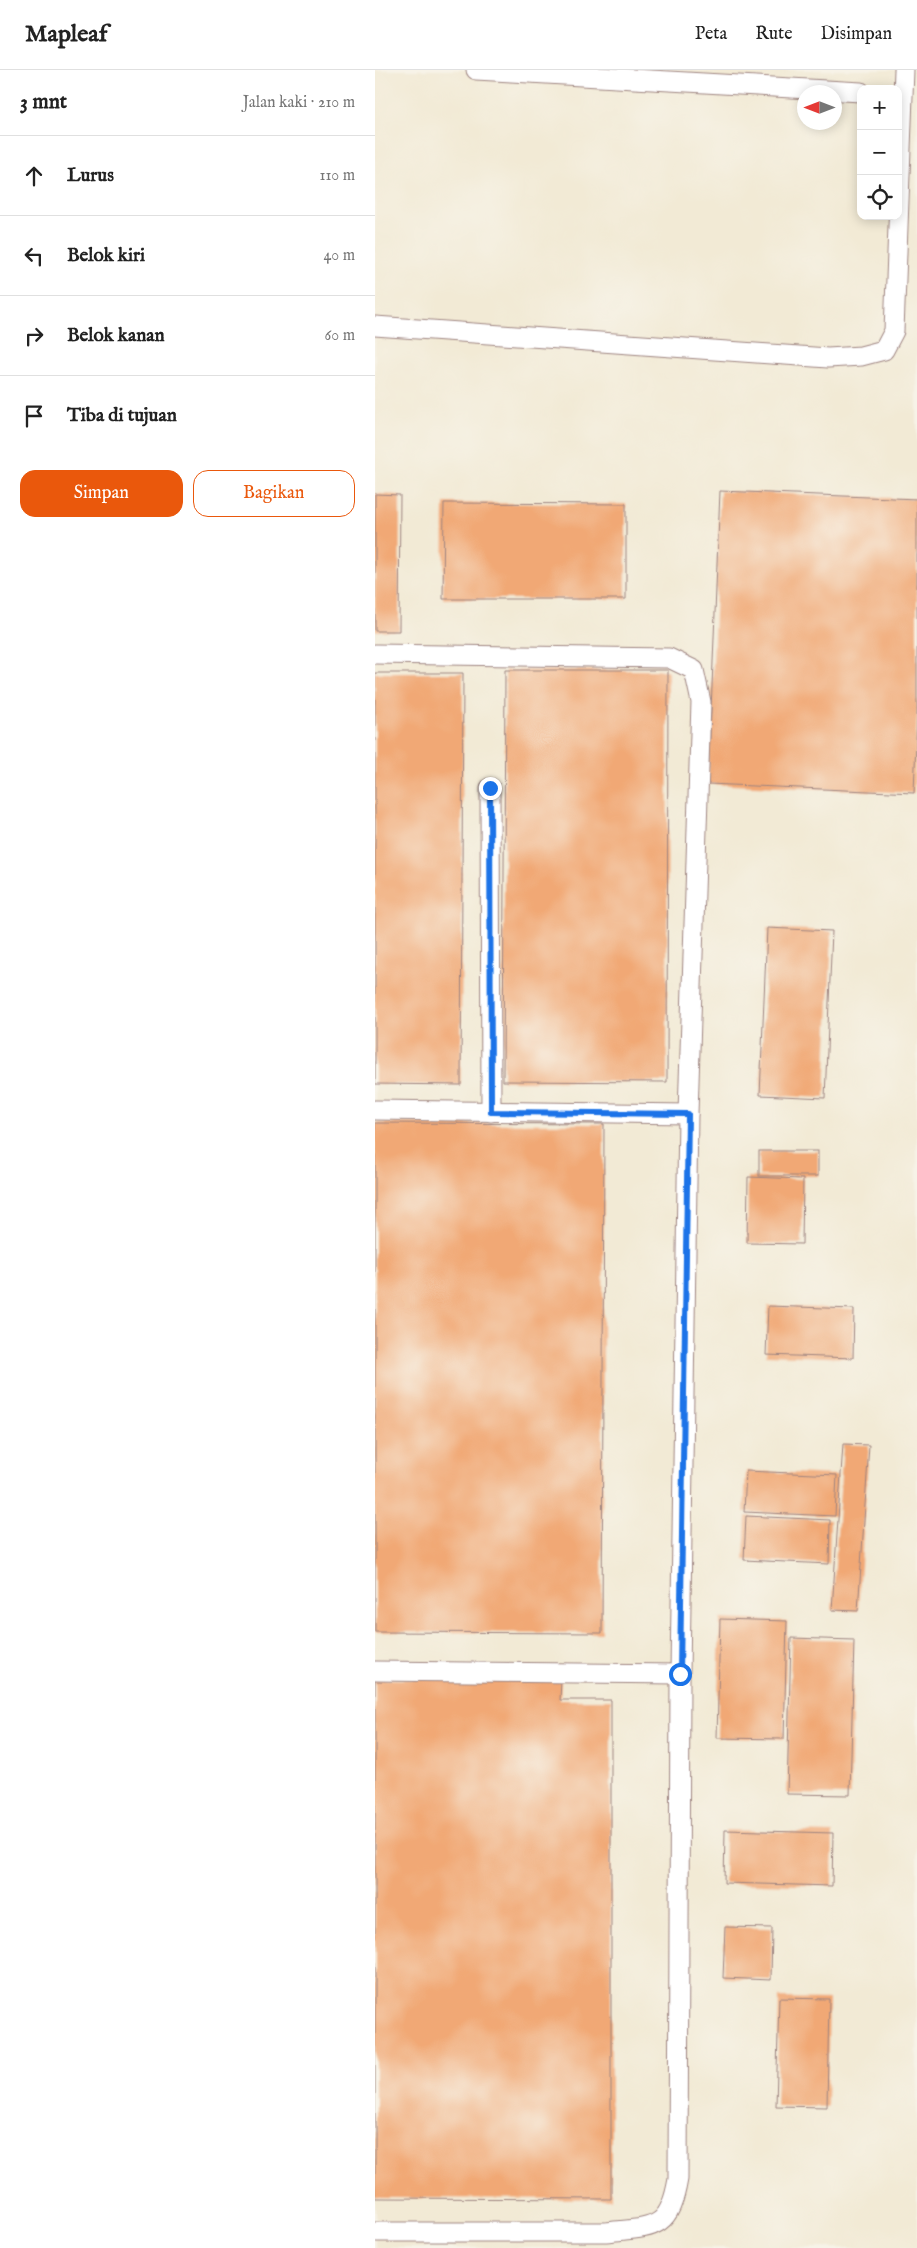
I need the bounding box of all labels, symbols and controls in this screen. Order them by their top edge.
text: Mapleaf [25,19,107,50]
text: Peta [695,23,727,46]
text: Rute [755,23,793,46]
text: Disimpan [821,23,892,46]
north arrow [797,85,842,130]
map controls [857,85,902,220]
button: + [857,85,902,130]
text: 3 mnt [20,89,67,116]
text: Jalan kaki · 210 m [243,93,355,113]
button: − [857,130,902,175]
icon: ahead [20,162,48,190]
text: Lurus [67,164,114,188]
text: 110 m [319,166,355,186]
button: locate [857,175,902,220]
icon: left [20,242,48,270]
text: Belok kiri [67,244,145,268]
text: 40 m [323,246,355,266]
icon: right [20,322,48,350]
text: Belok kanan [67,324,165,348]
text: 60 m [325,326,355,346]
icon: arrive [20,402,48,430]
text: Tiba di tujuan [67,404,177,428]
button: Simpan [20,470,183,517]
button: Bagikan [193,470,355,517]
route end [479,777,502,800]
route start [669,1663,692,1686]

